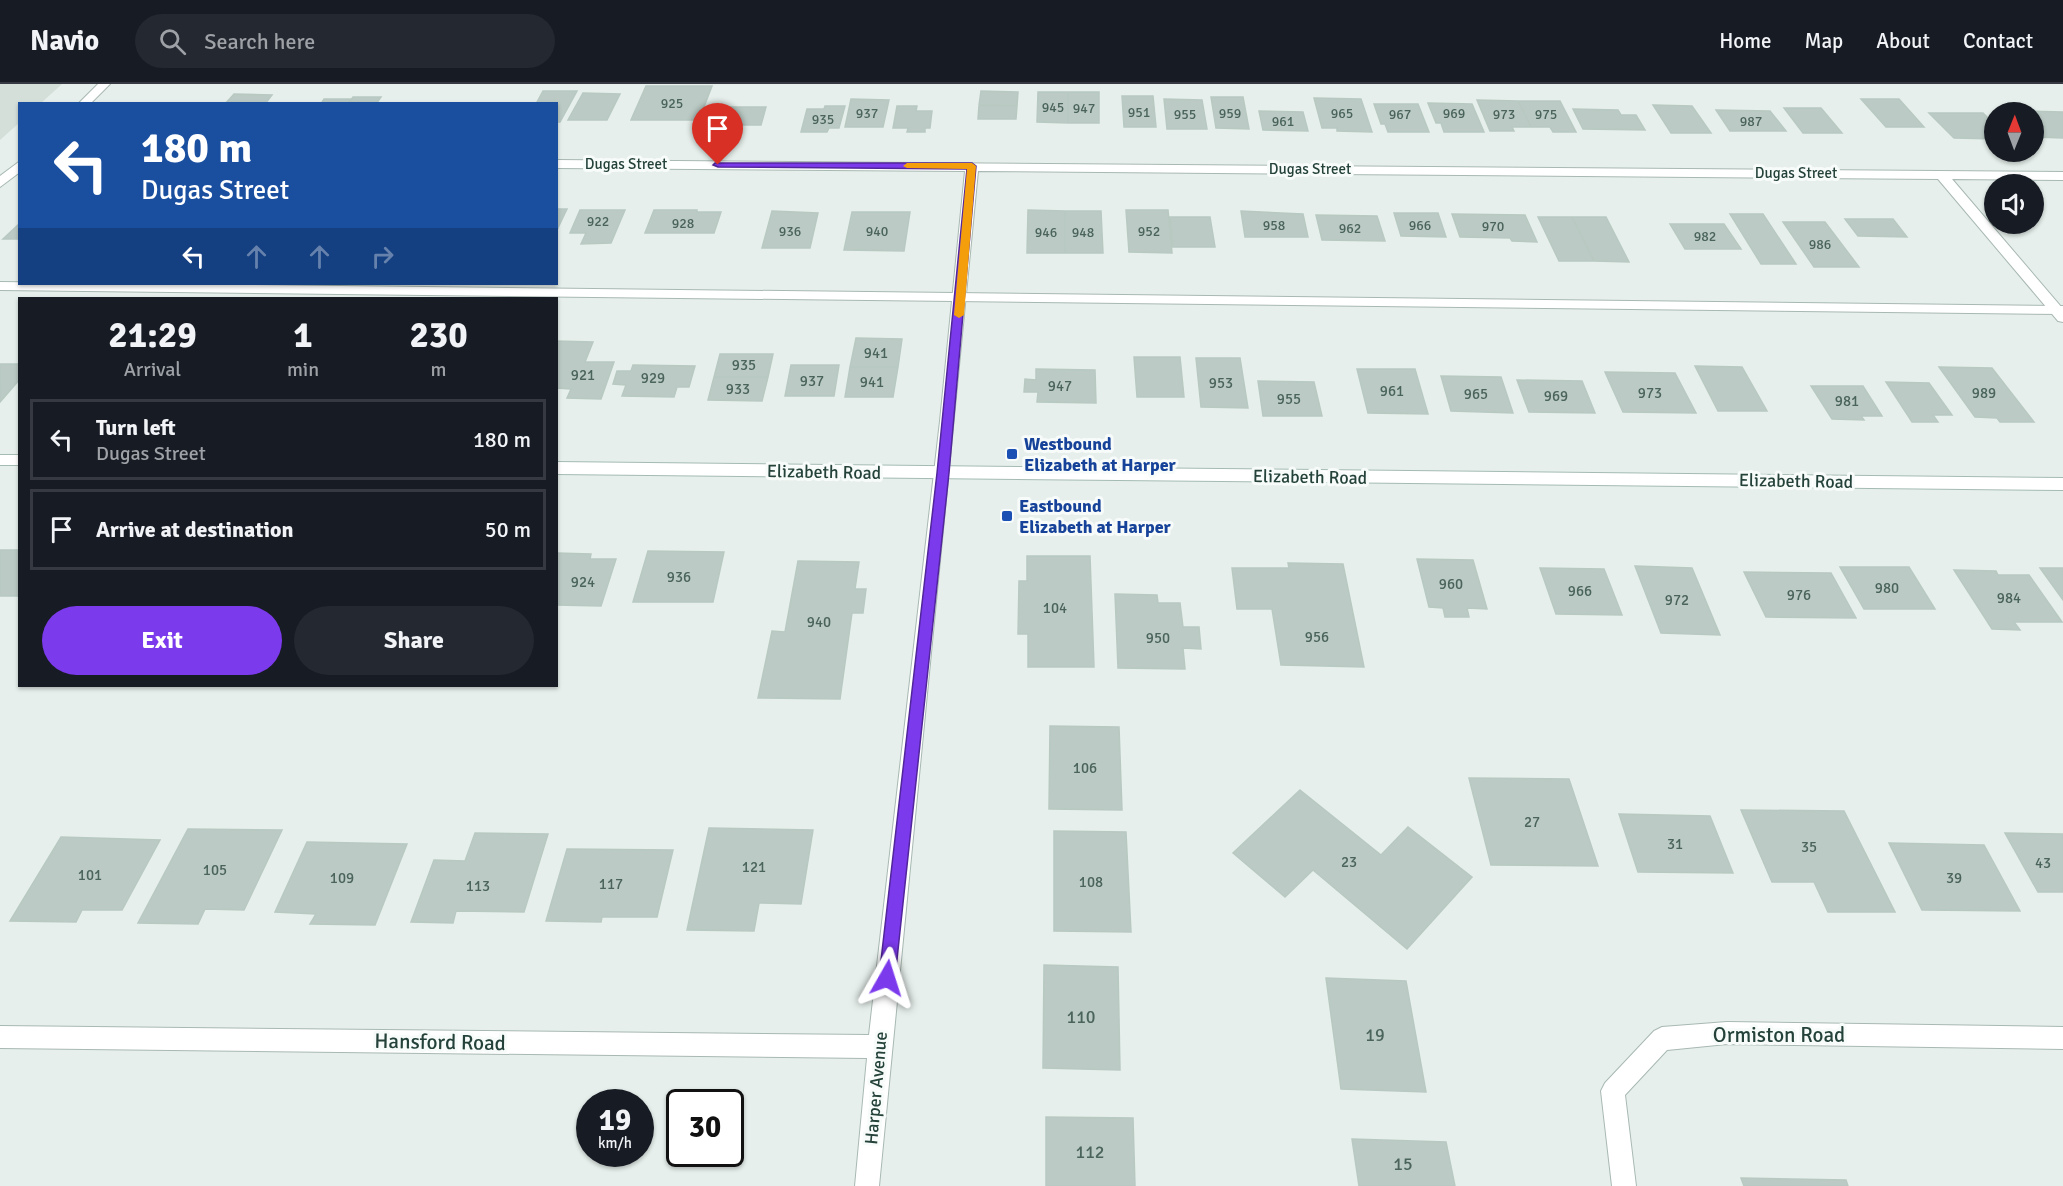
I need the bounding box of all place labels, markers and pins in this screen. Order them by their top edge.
pin [692,103,743,165]
place label: Westbound Elizabeth at Harper [1024,433,1177,476]
marker: Westbound Elizabeth at Harper [1005,447,1019,461]
place label: Eastbound Elizabeth at Harper [1019,495,1172,538]
marker: Eastbound Elizabeth at Harper [1000,509,1014,523]

